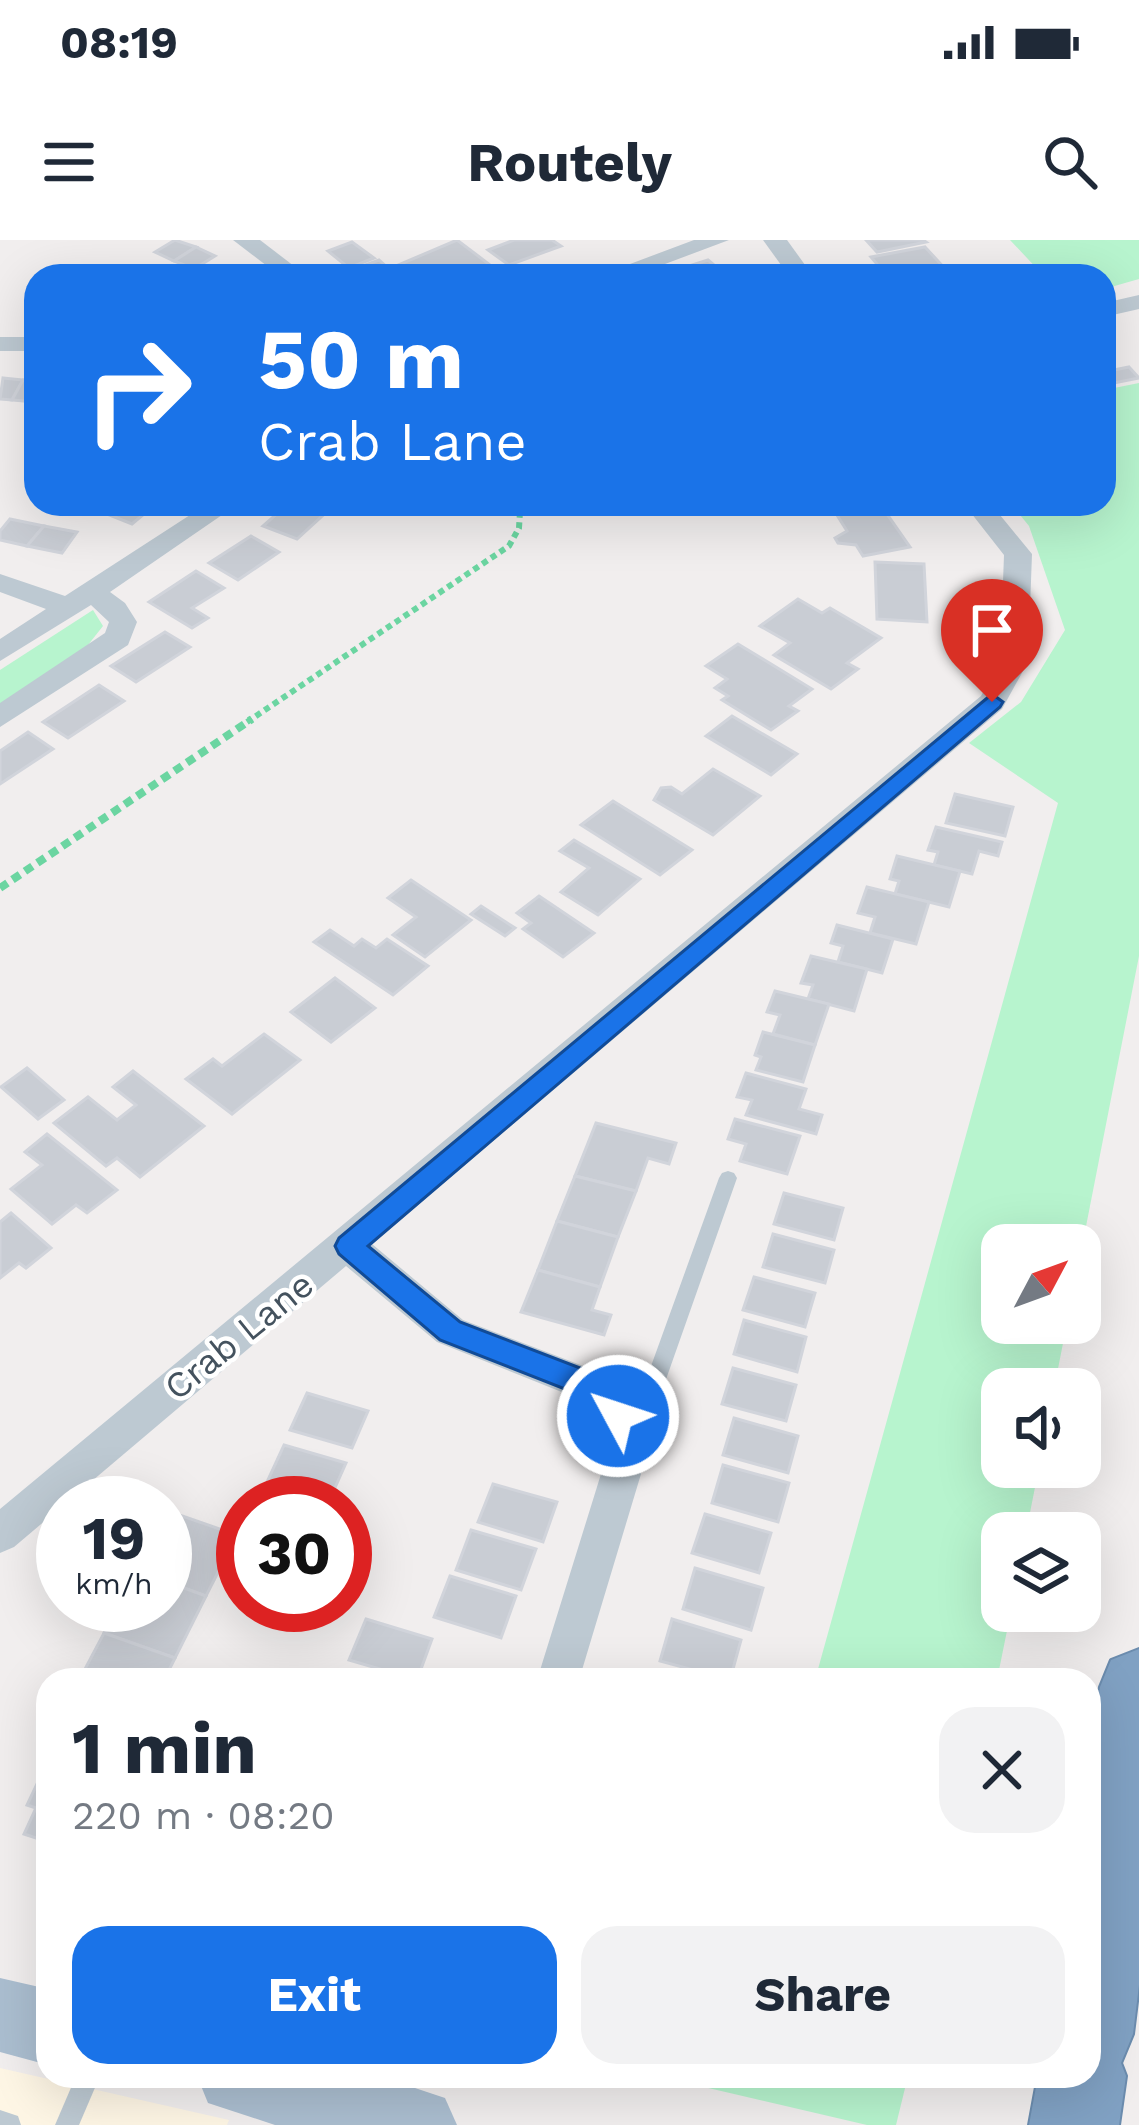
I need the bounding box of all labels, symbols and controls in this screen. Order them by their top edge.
text: 08:19 [60,16,178,69]
icon: menu [36,129,102,195]
icon: search [1037,129,1103,195]
text: Routely [467,131,672,194]
text: 50 m [258,310,464,408]
icon: right [60,312,216,468]
text: Crab Lane [258,410,527,473]
pin [941,579,1043,702]
icon: arrive [959,597,1025,663]
north arrow [981,1224,1101,1344]
map controls [981,1224,1101,1632]
street label: Crab Lane [156,1263,322,1409]
position arrow [555,1353,681,1479]
button: sound [981,1368,1101,1488]
speed limit sign: 30 [216,1476,372,1632]
text: 19 [83,1503,145,1574]
button: layers [981,1512,1101,1632]
text: km/h [75,1566,153,1601]
text: 1 min [72,1706,257,1790]
button: close [939,1707,1065,1833]
text: 220 m · 08:20 [72,1793,334,1838]
button: Exit [72,1926,557,2064]
button: Share [581,1926,1065,2064]

